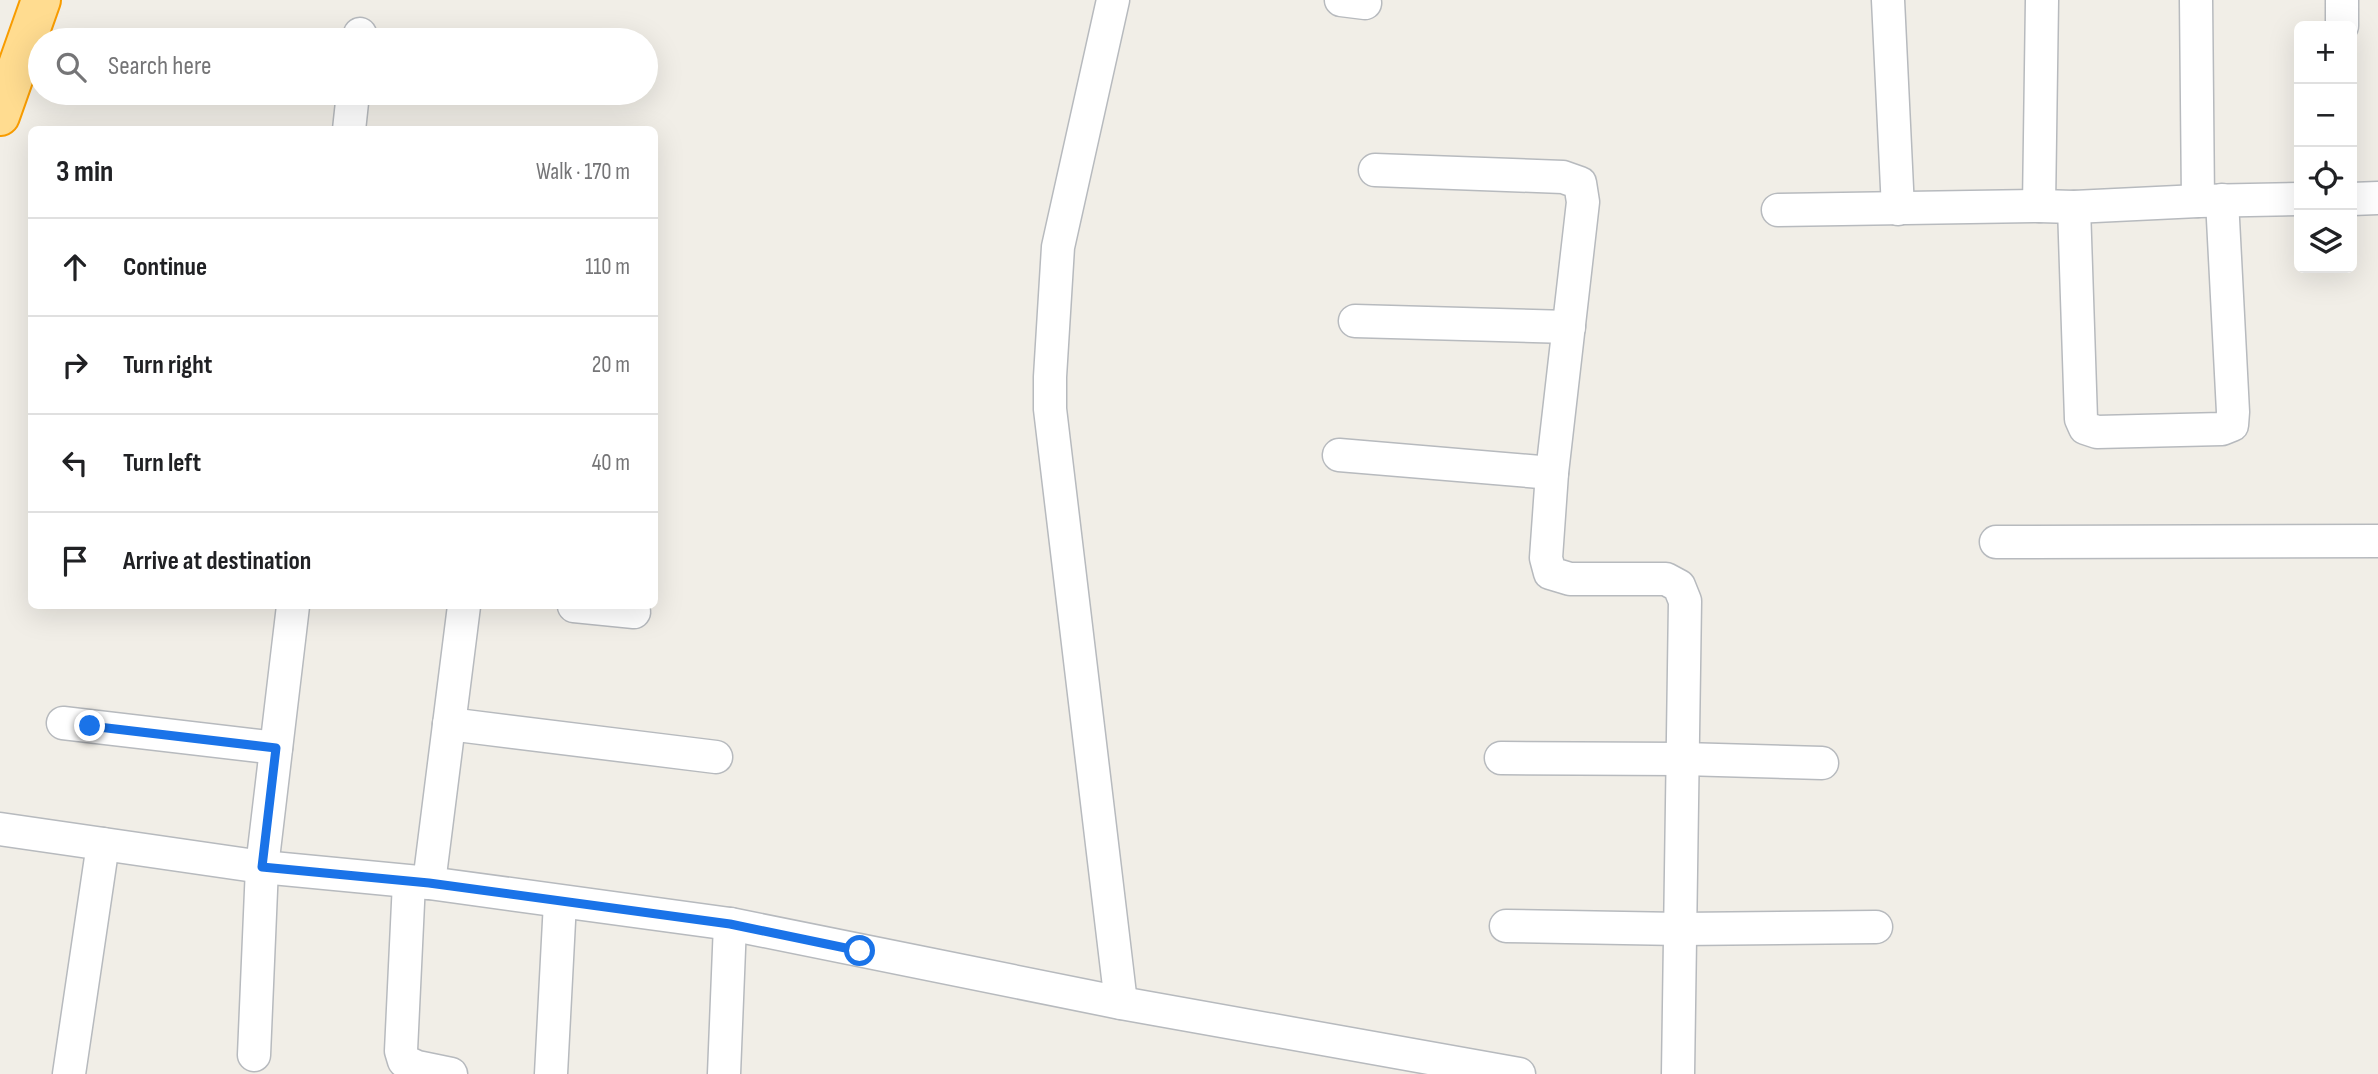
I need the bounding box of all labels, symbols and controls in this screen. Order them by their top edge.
map controls [2294,21,2357,273]
button: + [2294,21,2357,84]
search box [28,28,658,105]
icon: search [52,48,90,86]
text: Search here [108,51,211,82]
button: − [2294,84,2357,147]
button: locate [2294,147,2357,210]
text: 3 min [56,154,113,190]
text: Walk · 170 m [536,158,630,186]
button: layers [2294,210,2357,273]
icon: ahead [56,248,94,286]
text: Continue [123,252,207,283]
text: 110 m [585,253,630,281]
icon: right [56,346,94,384]
text: Turn right [123,350,212,381]
text: 20 m [592,351,630,379]
icon: left [56,444,94,482]
text: Turn left [123,448,201,479]
text: 40 m [592,449,630,477]
icon: arrive [56,542,94,580]
text: Arrive at destination [123,546,311,577]
route end [74,710,105,741]
route start [844,935,875,966]

